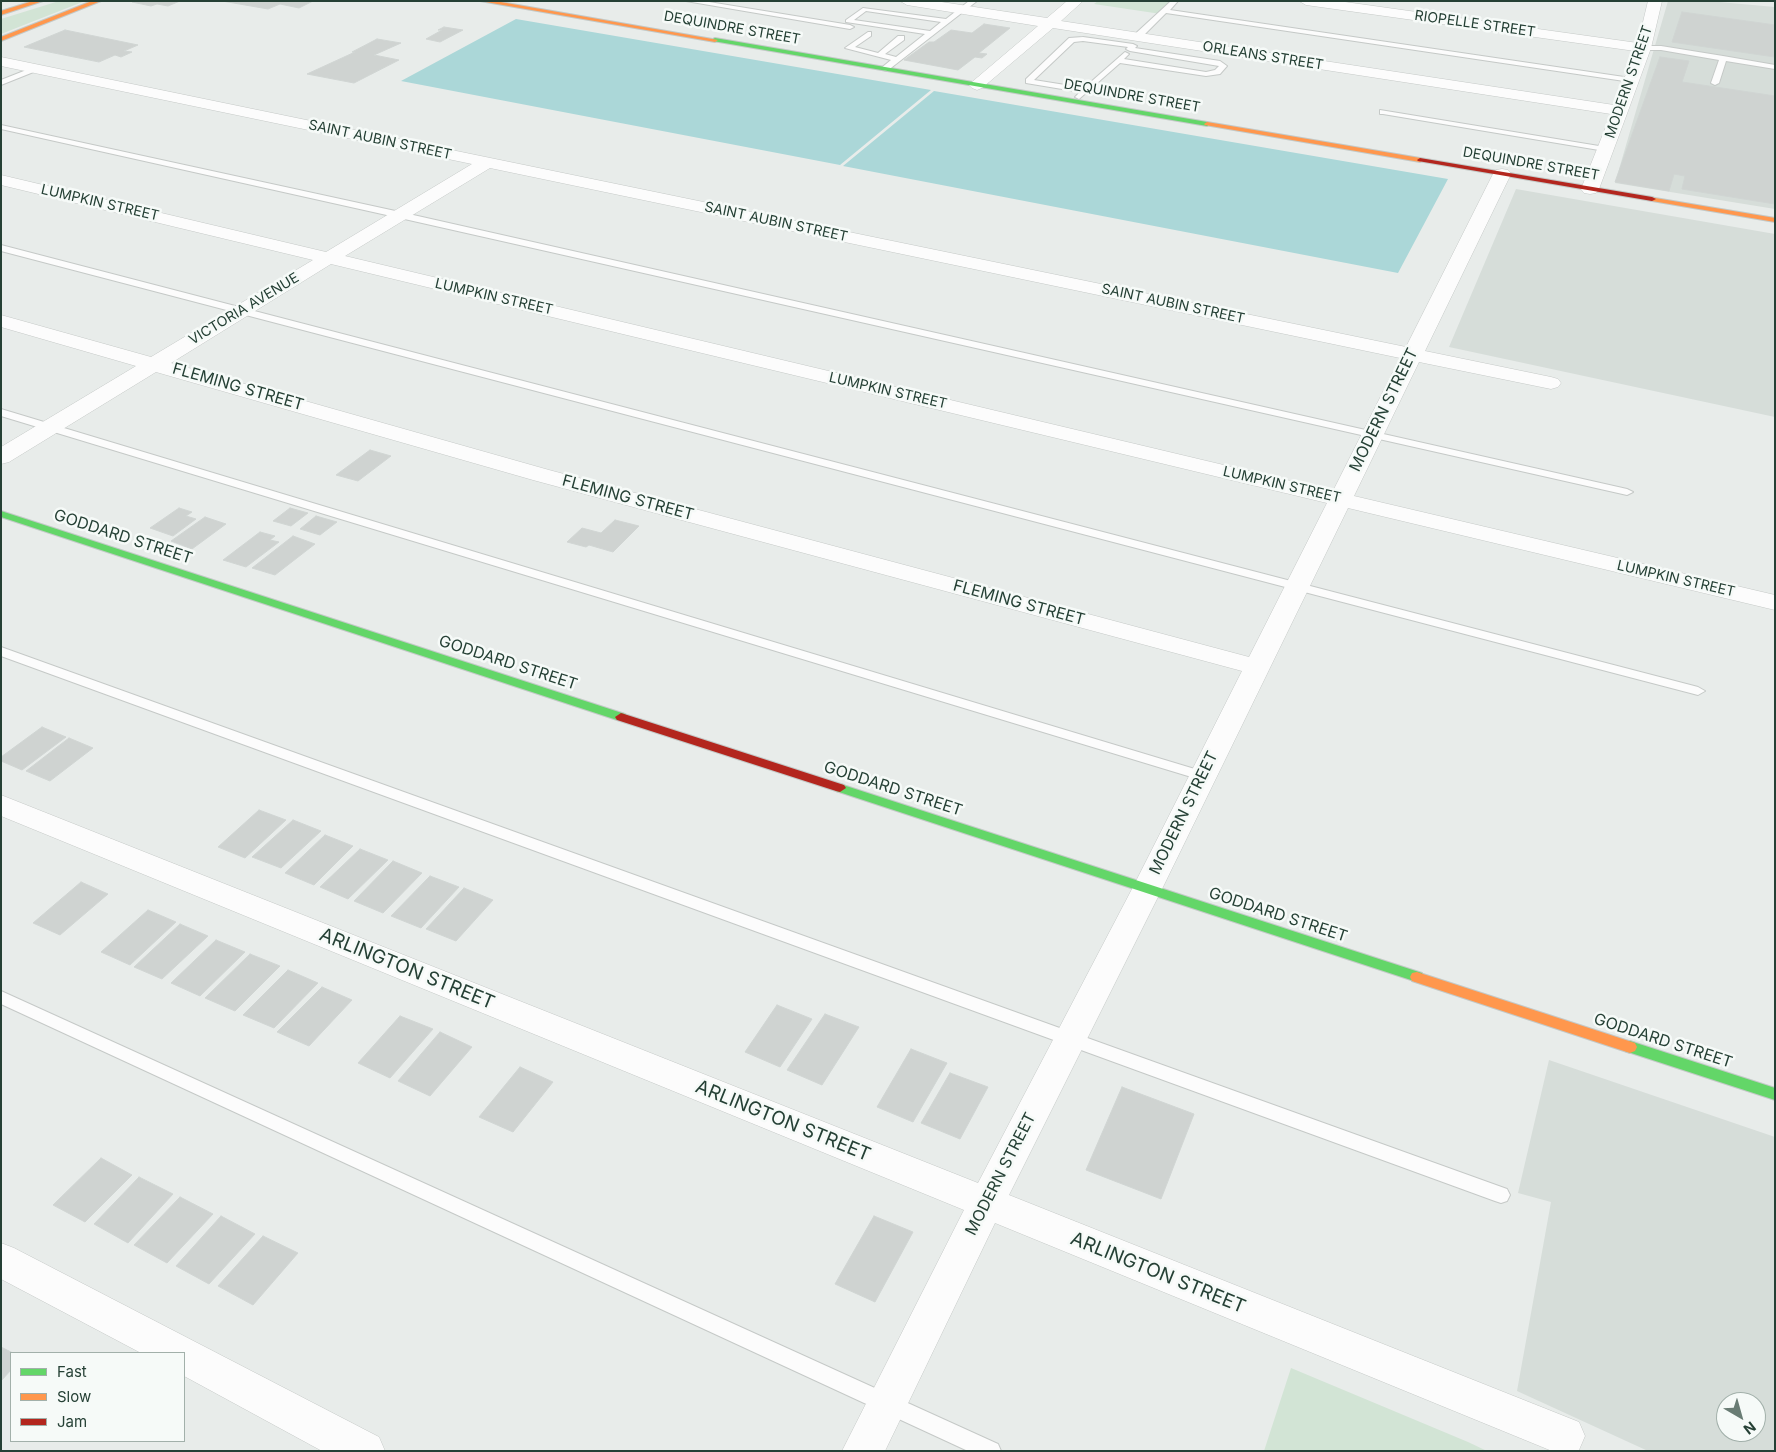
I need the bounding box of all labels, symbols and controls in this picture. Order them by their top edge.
street label: RIOPELLE STREET [1413,7,1537,41]
street label: DEQUINDRE STREET [662,8,802,48]
street label: MODERN STREET [1602,23,1656,141]
street label: ORLEANS STREET [1201,38,1325,74]
street label: DEQUINDRE STREET [1062,76,1202,116]
street label: SAINT AUBIN STREET [307,117,453,163]
street label: DEQUINDRE STREET [1461,144,1601,184]
street label: LUMPKIN STREET [39,181,161,225]
street label: SAINT AUBIN STREET [703,199,849,245]
street label: VICTORIA AVENUE [186,269,302,349]
street label: LUMPKIN STREET [433,275,555,319]
street label: SAINT AUBIN STREET [1100,281,1246,327]
street label: MODERN STREET [1346,345,1422,475]
street label: FLEMING STREET [170,359,306,415]
street label: LUMPKIN STREET [827,369,949,413]
street label: LUMPKIN STREET [1221,463,1343,507]
street label: FLEMING STREET [560,471,696,525]
street label: GODDARD STREET [51,506,195,568]
street label: LUMPKIN STREET [1615,557,1737,601]
street label: FLEMING STREET [951,576,1087,630]
street label: GODDARD STREET [436,632,580,694]
street label: MODERN STREET [1146,748,1222,878]
street label: GODDARD STREET [821,758,965,820]
street label: GODDARD STREET [1206,884,1350,946]
street label: ARLINGTON STREET [316,923,498,1015]
street label: GODDARD STREET [1591,1010,1735,1072]
street label: ARLINGTON STREET [692,1075,874,1167]
street label: MODERN STREET [962,1109,1040,1239]
street label: ARLINGTON STREET [1067,1227,1249,1319]
legend [10,1352,185,1442]
text: Fast [57,1362,87,1381]
text: Slow [57,1387,91,1406]
north arrow [1716,1392,1766,1442]
text: Jam [57,1412,87,1431]
text: N [1740,1418,1759,1438]

